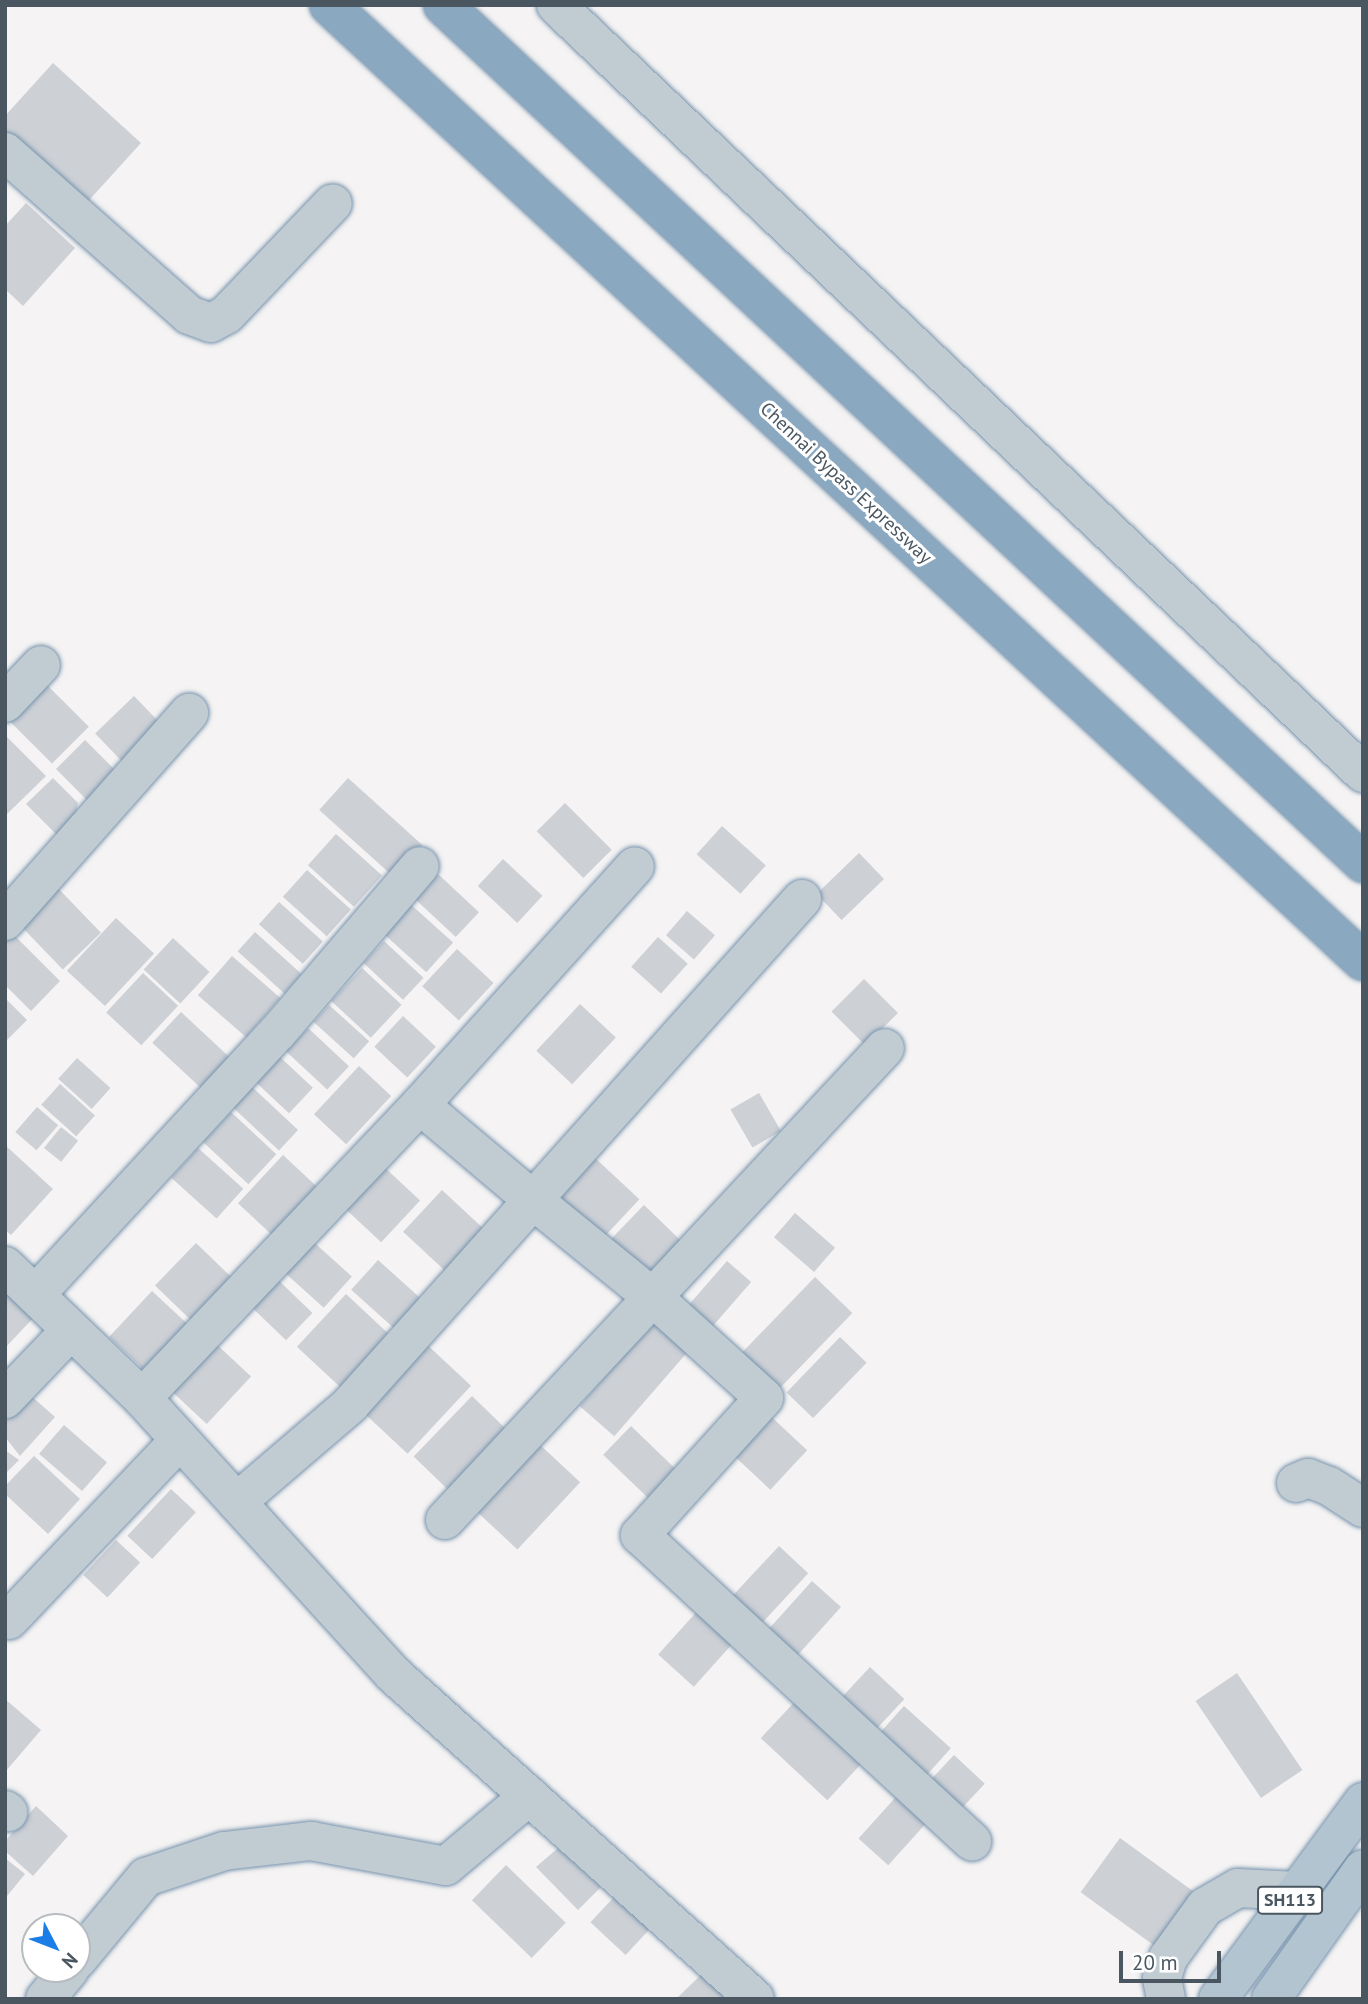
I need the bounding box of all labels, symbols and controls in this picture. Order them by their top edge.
street label: Chennai Bypass Expressway [755,397,937,569]
road number: SH113 [1257,1886,1323,1914]
north arrow [21,1913,91,1983]
scale bar [1123,1938,1224,1982]
text: N [57,1948,83,1973]
text: 20 m [1132,1949,1178,1976]

